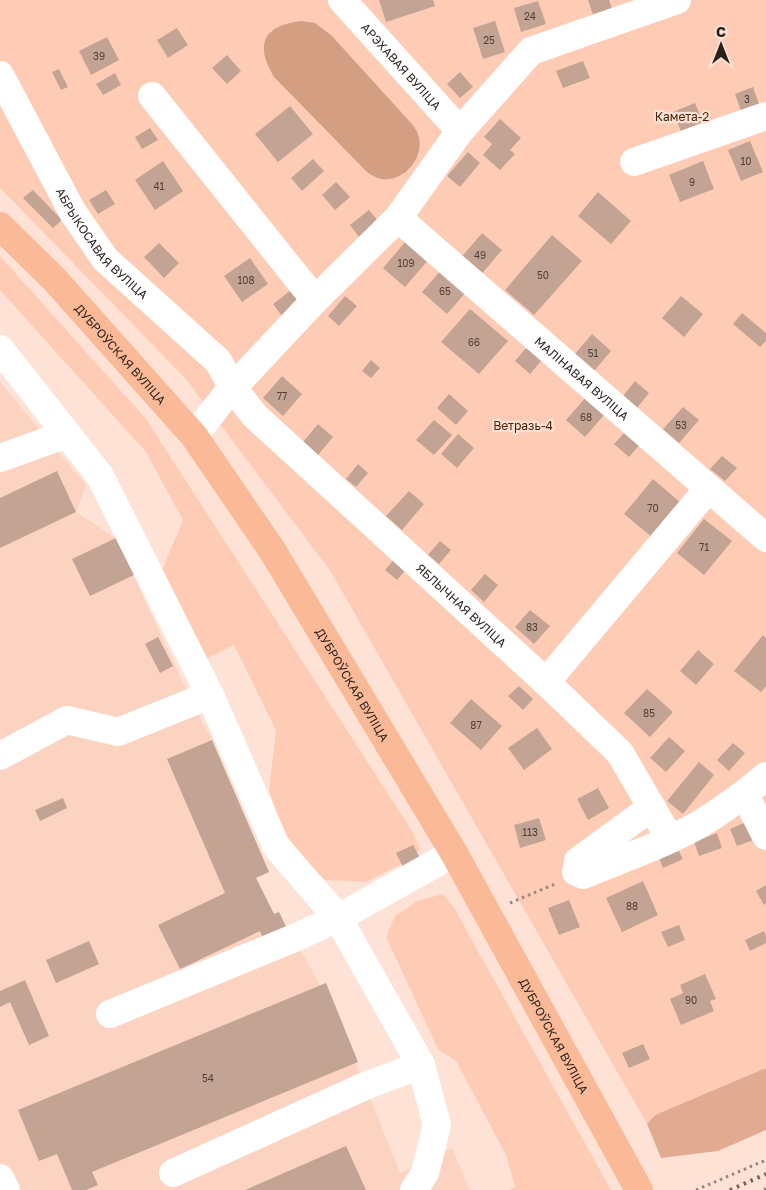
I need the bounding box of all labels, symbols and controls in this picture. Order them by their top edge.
house number: 24 [524,10,536,22]
street label: АРЭХАВАЯ ВУЛІЦА [359,19,445,113]
north arrow [696,20,746,70]
text: С [716,23,726,40]
house number: 25 [483,34,495,46]
house number: 39 [93,50,105,62]
house number: 3 [744,93,750,105]
park label: Камета-2 [655,109,709,124]
house number: 10 [740,155,752,167]
house number: 9 [689,176,695,188]
house number: 41 [154,180,165,192]
street label: АБРЫКОСАВАЯ ВУЛІЦА [53,185,151,302]
house number: 49 [474,249,486,261]
house number: 109 [397,257,415,269]
house number: 50 [537,269,549,281]
house number: 108 [237,274,255,286]
house number: 65 [439,285,451,297]
street label: ДУБРОЎСКАЯ ВУЛІЦА [72,300,170,407]
street label: МАЛІНАВАЯ ВУЛІЦА [532,333,632,423]
house number: 66 [468,336,480,348]
house number: 51 [588,347,598,359]
house number: 77 [277,390,287,402]
house number: 68 [580,411,592,423]
park label: Ветразь-4 [493,418,553,433]
house number: 53 [675,419,687,431]
house number: 70 [647,502,659,514]
house number: 71 [699,541,709,553]
street label: ЯБЛЫЧНАЯ ВУЛІЦА [414,560,510,650]
house number: 83 [526,621,538,633]
street label: ДУБРОЎСКАЯ ВУЛІЦА [313,625,393,744]
house number: 85 [643,707,655,719]
house number: 87 [470,719,482,731]
house number: 113 [522,826,538,838]
house number: 88 [626,900,638,912]
street label: ДУБРОЎСКАЯ ВУЛІЦА [517,975,592,1096]
house number: 90 [685,994,697,1006]
house number: 54 [202,1072,214,1084]

